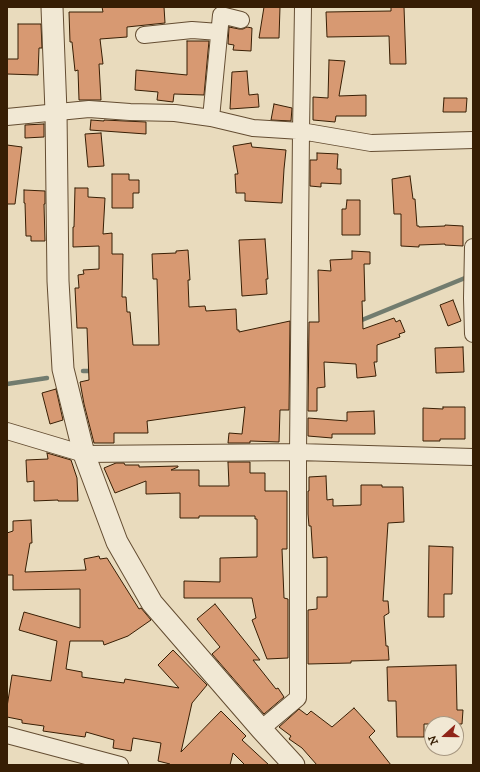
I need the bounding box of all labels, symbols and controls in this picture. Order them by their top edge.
north arrow [424,716,464,756]
text: N [426,733,442,747]

